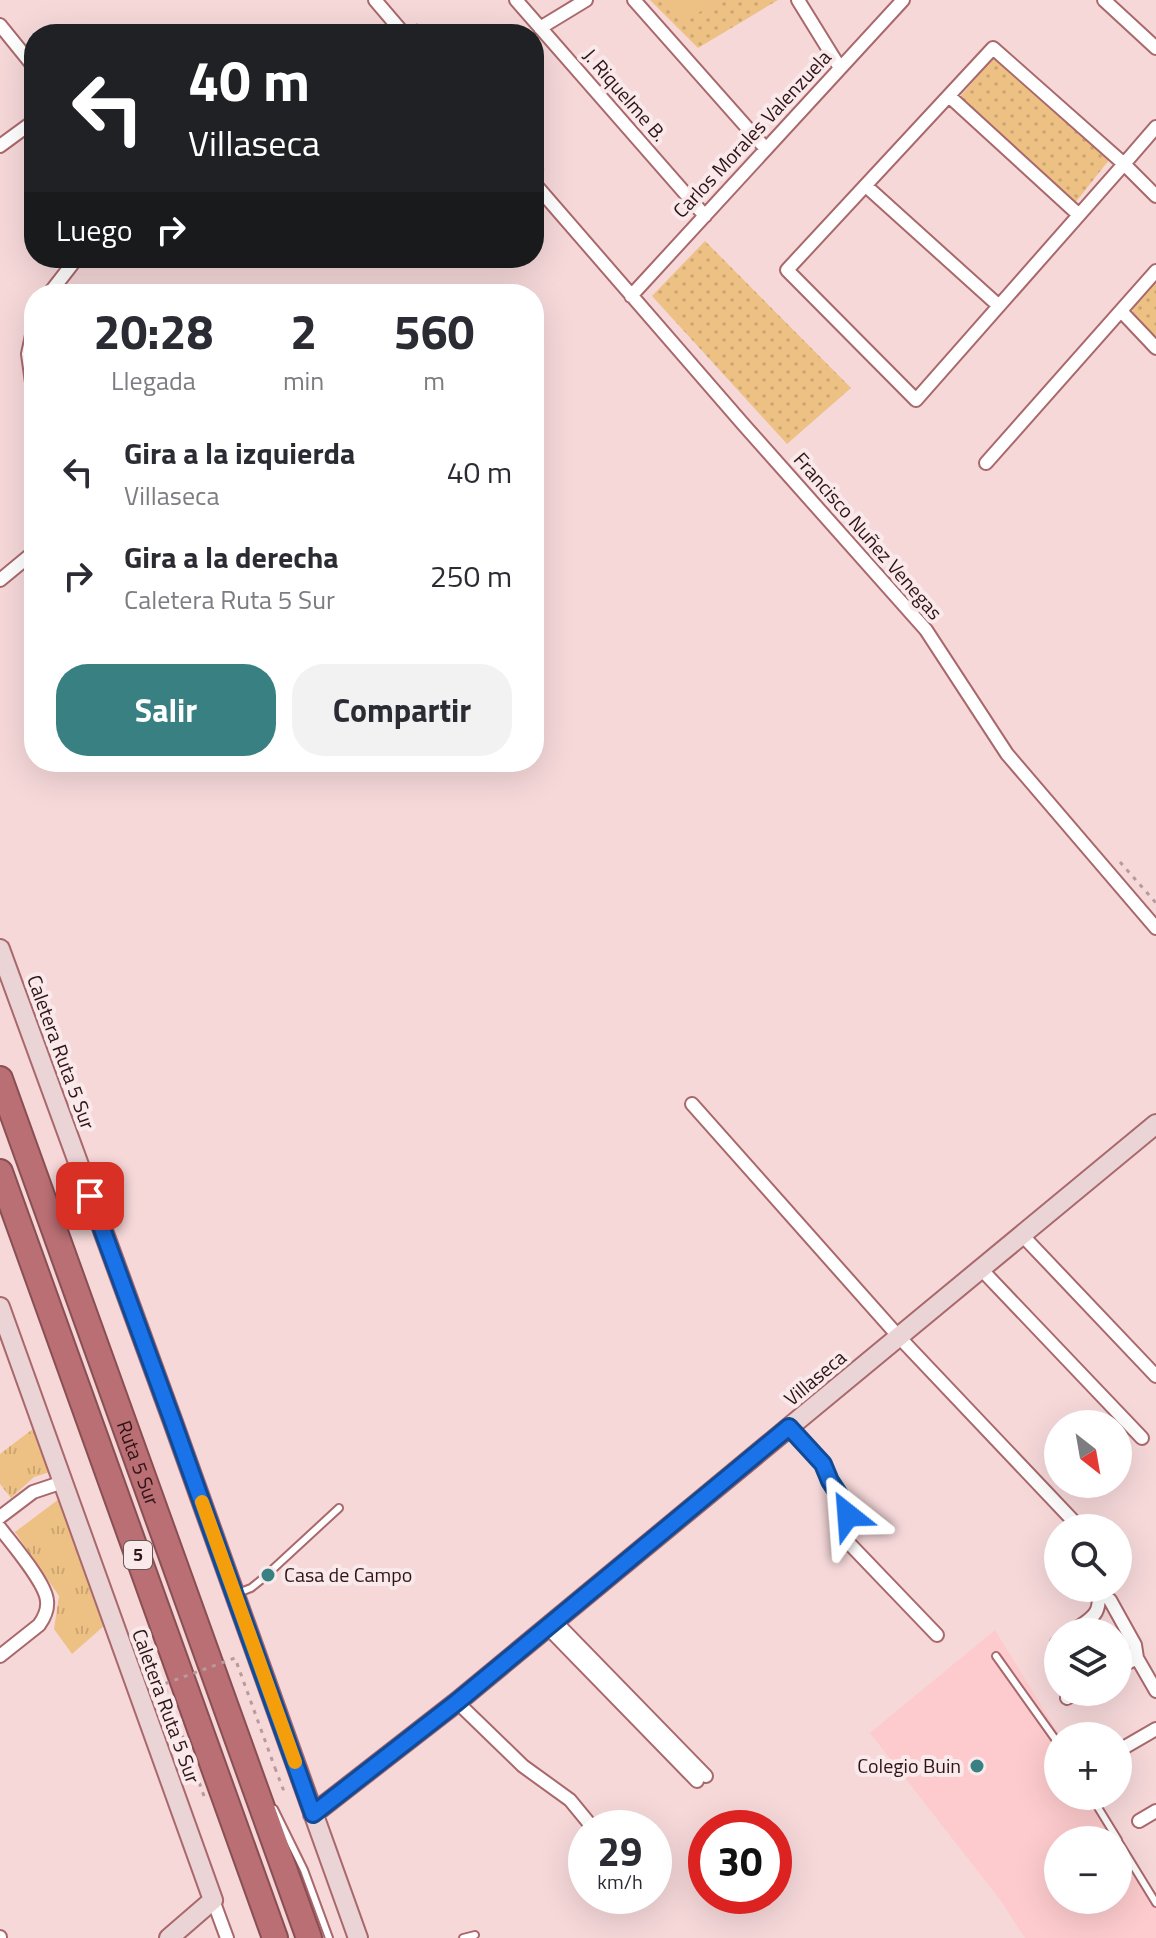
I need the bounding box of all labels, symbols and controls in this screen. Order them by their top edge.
text: 40 m [188,38,310,123]
street label: J. Riquelme B. [576,41,675,148]
street label: Carlos Morales Valenzuela [665,43,838,225]
icon: left [56,56,160,160]
text: Villaseca [188,115,320,170]
text: Luego [56,207,133,253]
icon: right [149,208,193,252]
text: 20:28 [94,295,213,368]
text: 2 [290,295,317,368]
text: 560 [394,295,474,368]
text: Llegada [111,361,196,400]
text: min [283,361,324,400]
text: m [423,361,445,400]
text: Gira a la izquierda [124,430,355,476]
street label: Francisco Nuñez Venegas [787,445,950,627]
text: 40 m [447,449,512,495]
icon: left [56,450,100,494]
text: Villaseca [124,476,219,515]
text: Gira a la derecha [124,534,339,580]
text: 250 m [430,553,512,599]
icon: right [56,554,100,598]
text: Caletera Ruta 5 Sur [124,580,335,619]
button: Salir [56,664,276,756]
button: Compartir [292,664,512,756]
street label: Caletera Ruta 5 Sur [19,970,104,1133]
pin [56,1162,124,1230]
icon: arrive [68,1174,112,1218]
street label: Villaseca [777,1342,853,1413]
north arrow [1044,1410,1132,1498]
map controls [1044,1410,1132,1914]
street label: Ruta 5 Sur [109,1416,168,1510]
position arrow [806,1473,890,1557]
button: search [1044,1514,1132,1602]
road number: 5 [124,1541,152,1569]
place label: Casa de Campo [284,1559,412,1590]
marker: Casa de Campo [259,1566,277,1584]
button: layers [1044,1618,1132,1706]
street label: Caletera Ruta 5 Sur [124,1624,209,1787]
button: + [1044,1722,1132,1810]
place label: Colegio Buin [857,1750,961,1781]
marker: Colegio Buin [968,1757,986,1775]
speed limit sign: 30 [688,1810,792,1914]
text: 29 [598,1821,642,1882]
button: − [1044,1826,1132,1914]
text: km/h [597,1866,643,1897]

